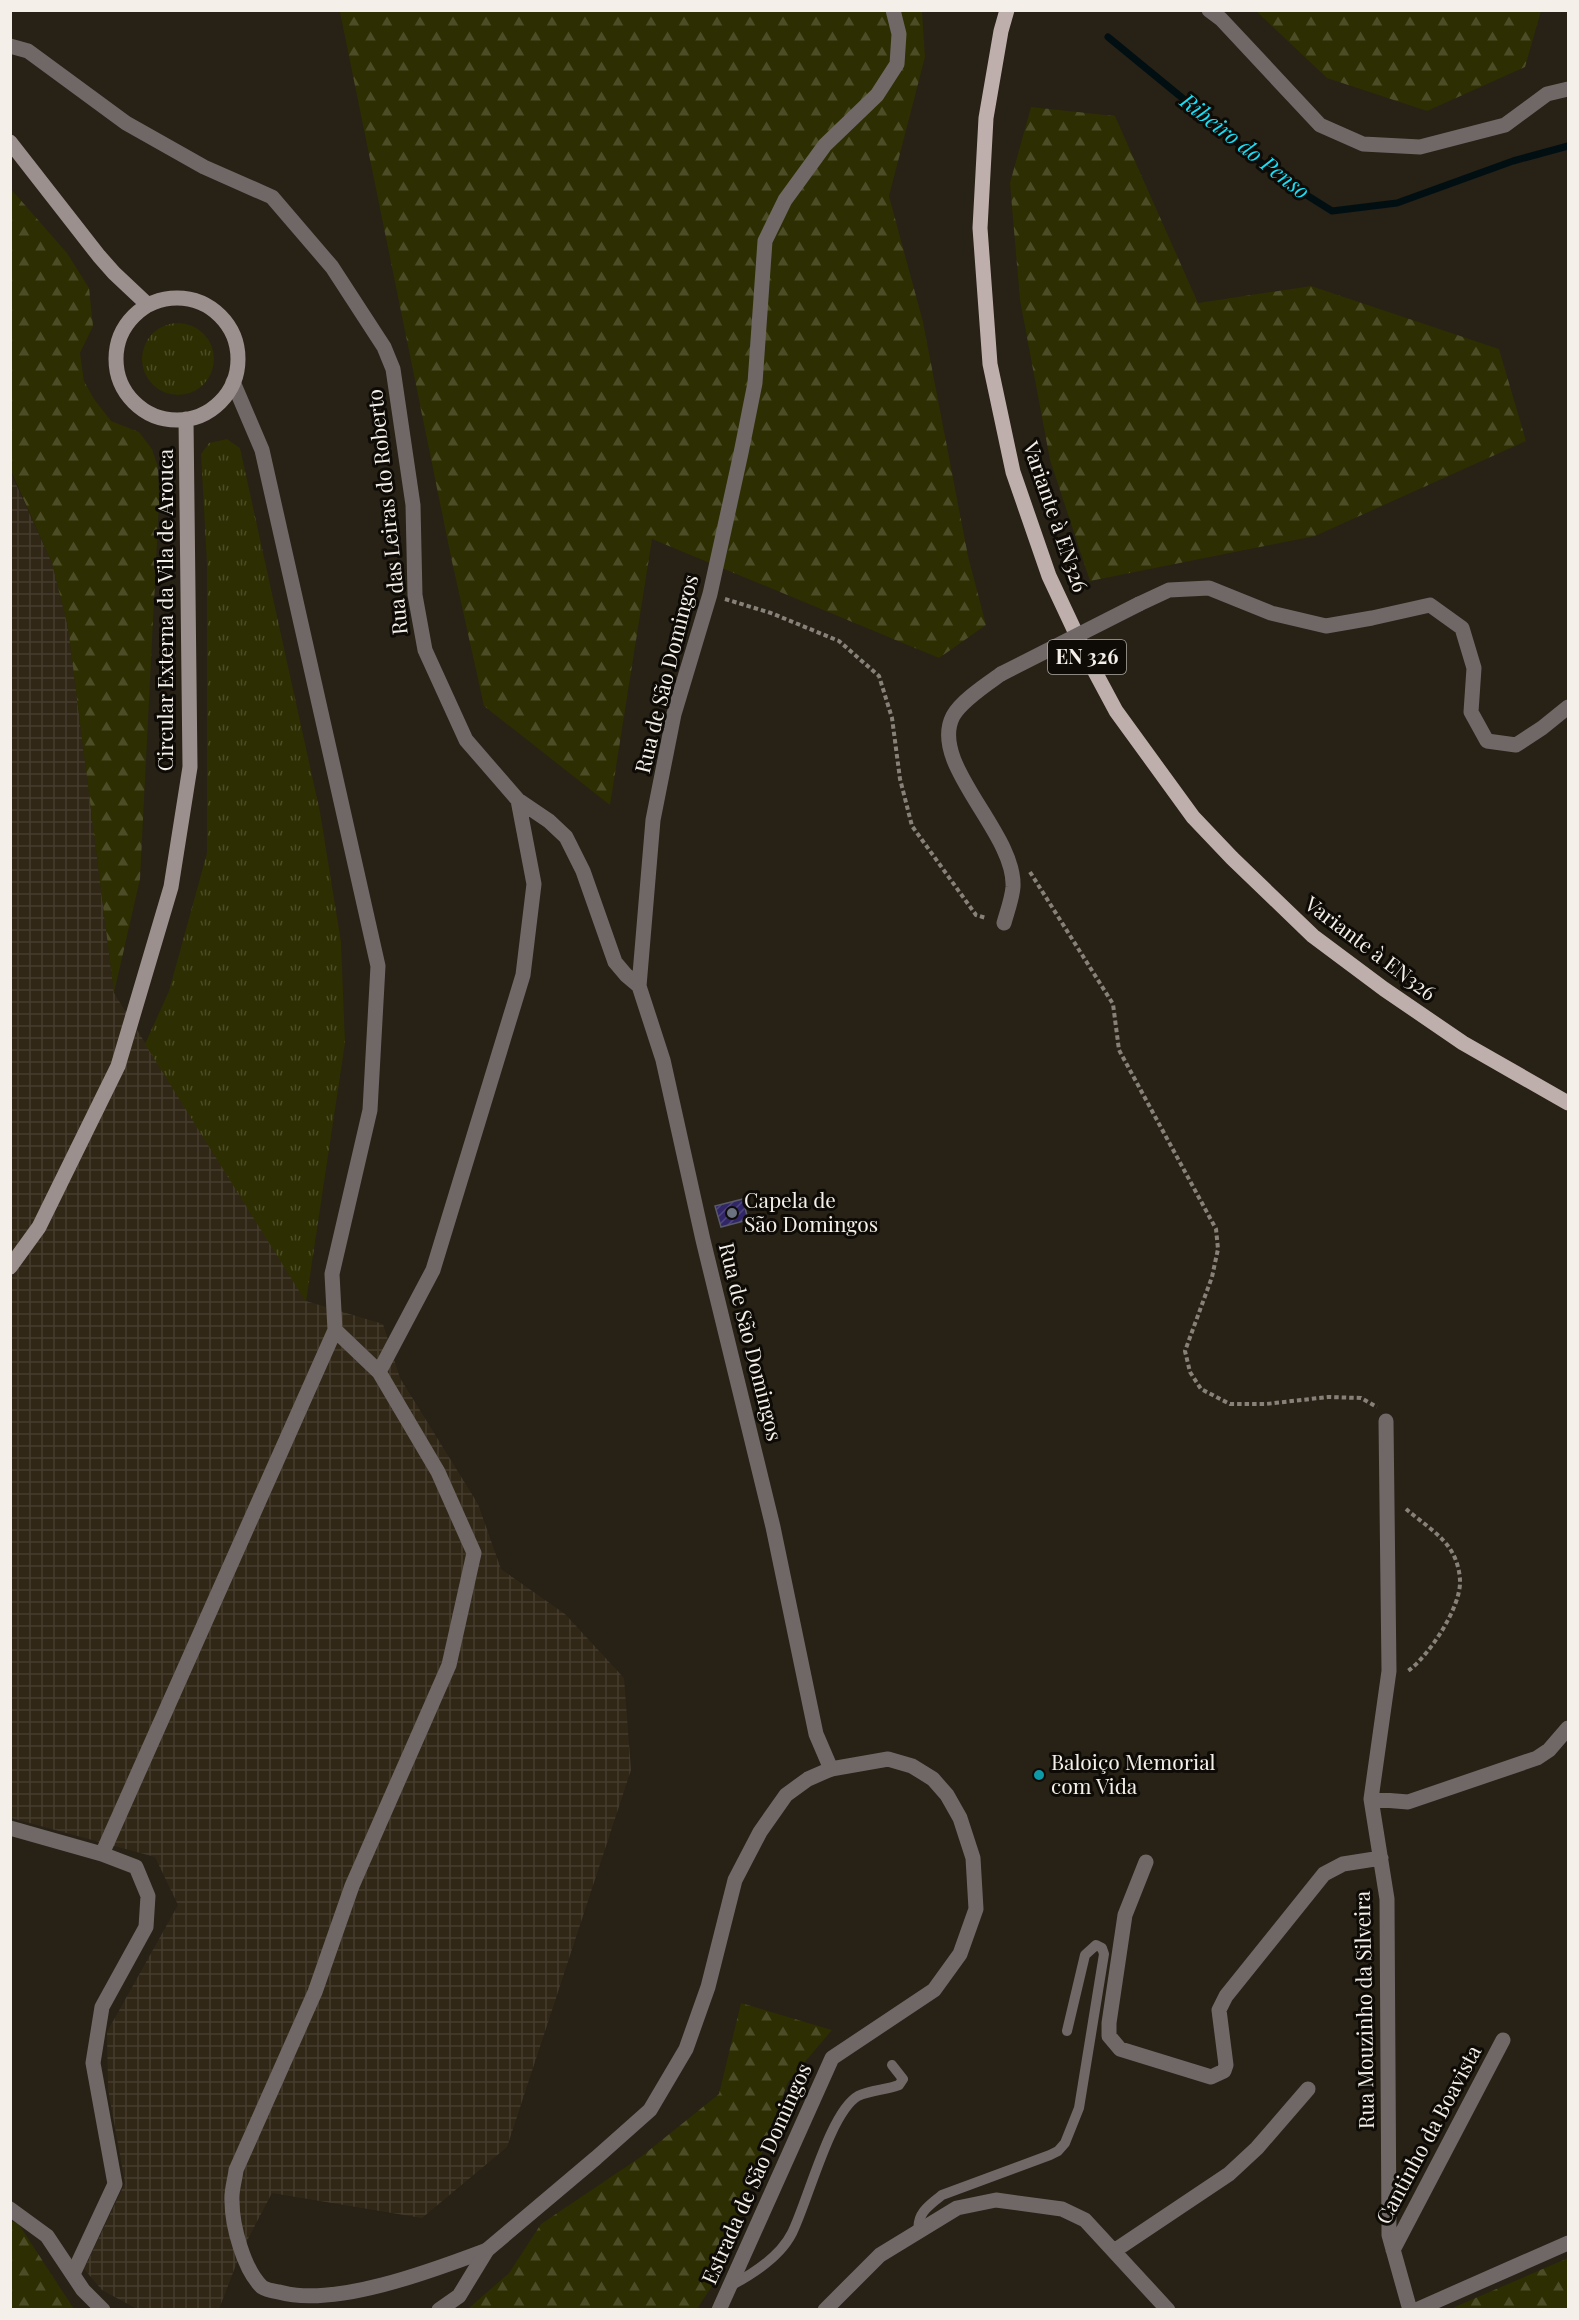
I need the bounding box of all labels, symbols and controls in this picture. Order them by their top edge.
water label: Ribeiro do Penso [1174,85,1317,205]
street label: Rua das Leiras do Roberto [359,388,413,636]
street label: Variante à EN326 [1018,436,1096,596]
street label: Circular Externa da Vila de Arouca [150,448,178,771]
street label: Rua de São Domingos [627,571,703,776]
road number: EN 326 [1048,640,1126,674]
street label: Variante à EN326 [1299,888,1443,1006]
place label: Capela de São Domingos [744,1185,878,1237]
marker: Capela de São Domingos [725,1206,739,1220]
street label: Rua de São Domingos [714,1239,790,1444]
place label: Baloiço Memorial com Vida [1051,1747,1216,1799]
marker: Baloiço Memorial com Vida [1032,1768,1046,1782]
street label: Rua Mouzinho da Silveira [1347,1890,1379,2129]
street label: Cantinho da Boavista [1368,2039,1487,2228]
street label: Estrada de São Domingos [694,2058,817,2288]

